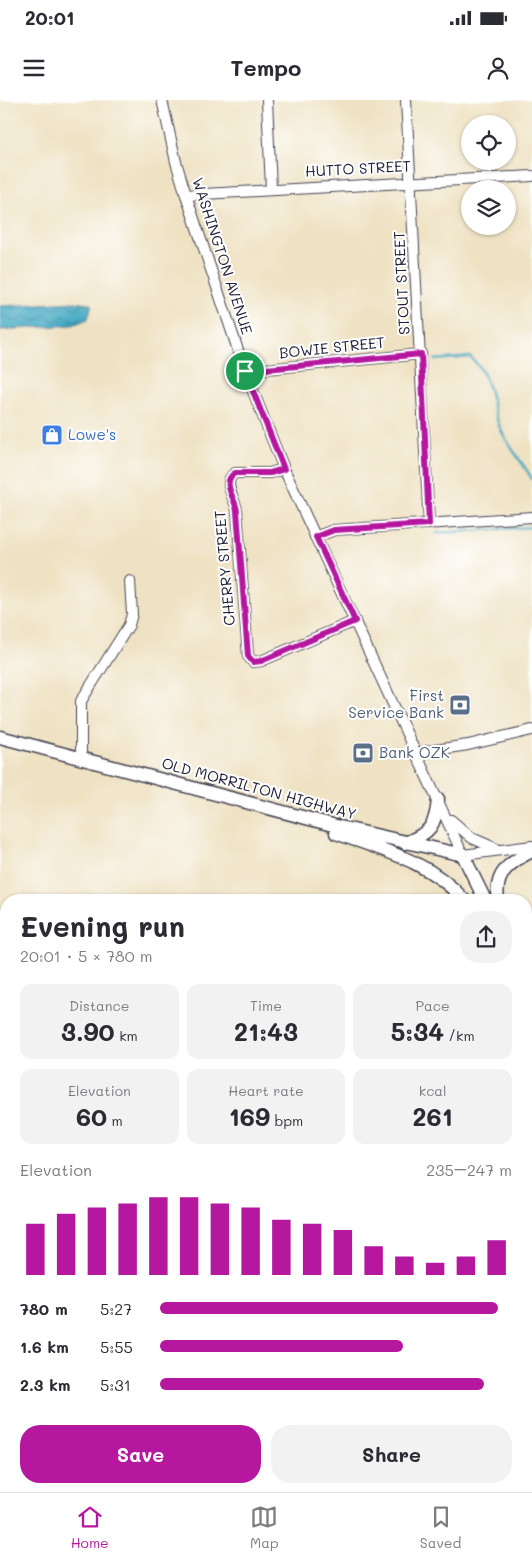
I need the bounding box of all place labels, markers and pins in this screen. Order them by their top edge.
pin [224,350,266,392]
shop icon: Lowe's [40,423,64,447]
place label: Lowe's [68,424,116,444]
place label: First Service Bank [348,685,444,722]
bank icon: First Service Bank [448,693,472,717]
bank icon: Bank OZK [351,741,375,765]
place label: Bank OZK [379,742,450,762]

